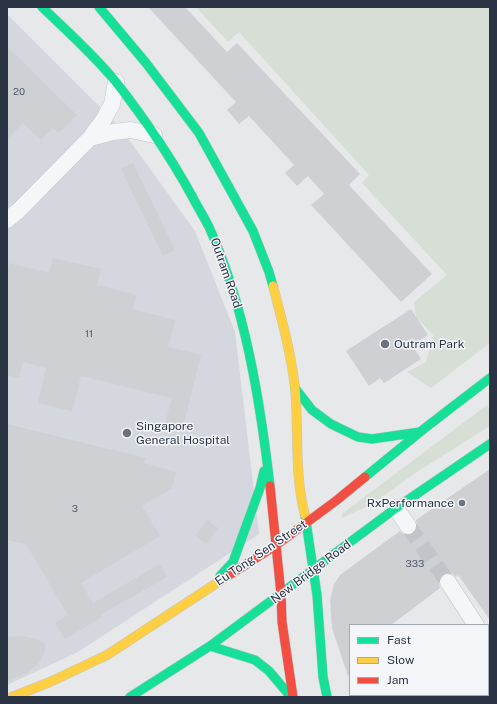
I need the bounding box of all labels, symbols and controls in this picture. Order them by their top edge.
house number: 20 [13,86,25,98]
street label: Outram Road [207,236,245,310]
house number: 11 [85,328,93,340]
place label: Outram Park [394,337,464,351]
marker: Outram Park [379,338,391,350]
place label: Singapore General Hospital [136,419,230,447]
marker: Singapore General Hospital [121,427,133,439]
place label: RxPerformance [367,496,454,510]
marker: RxPerformance [457,498,467,508]
house number: 3 [72,503,78,515]
street label: Eu Tong Sen Street [212,517,310,589]
street label: New Bridge Road [268,537,354,607]
house number: 333 [406,558,424,570]
legend [349,624,489,696]
text: Fast [387,633,411,647]
text: Slow [387,653,414,667]
text: Jam [387,673,409,687]

